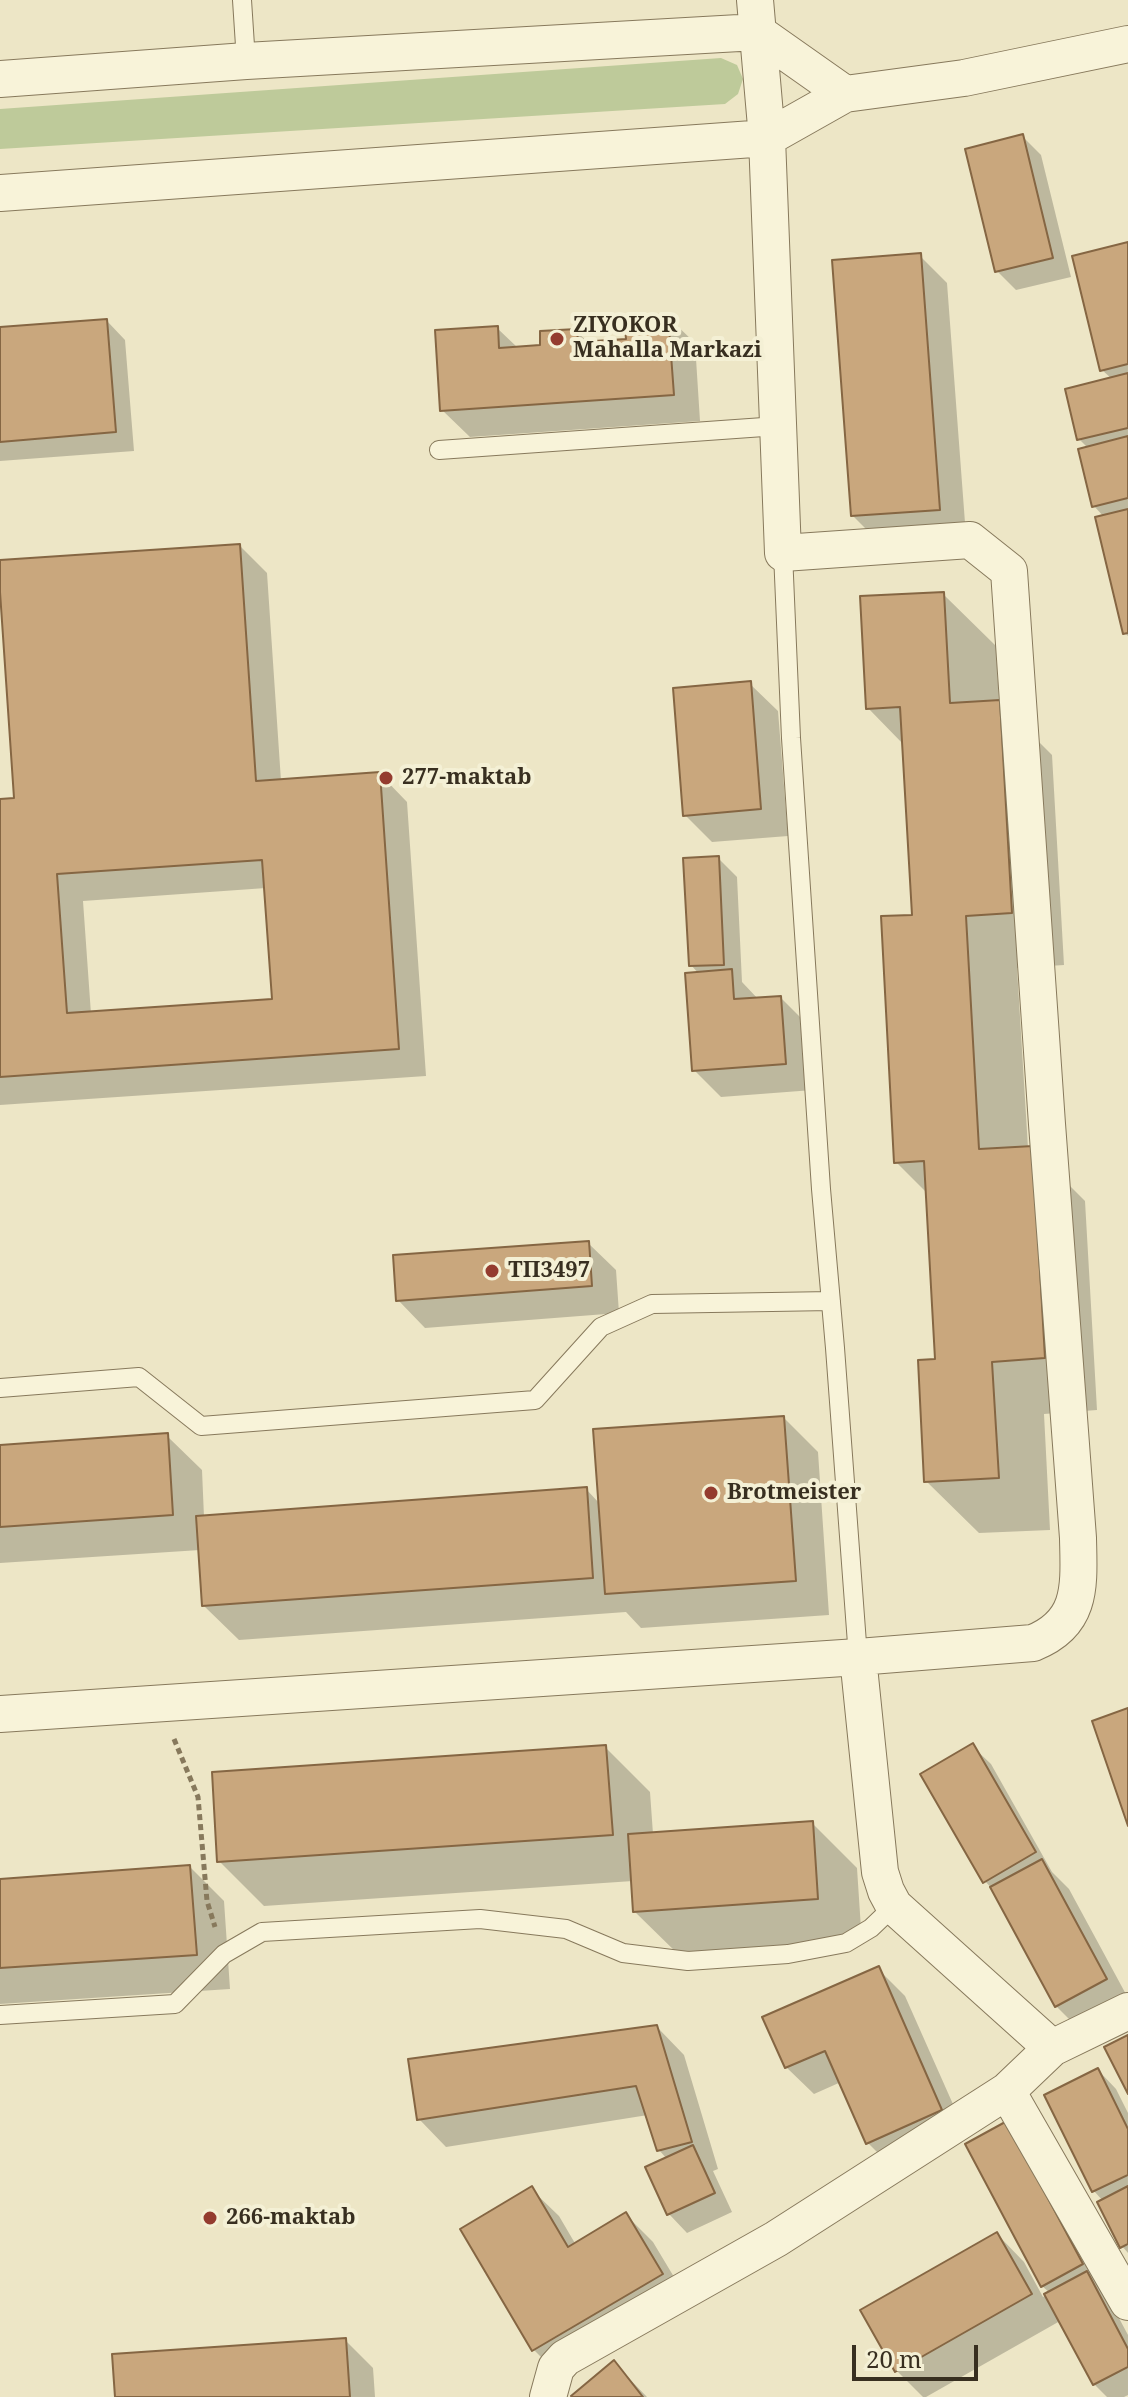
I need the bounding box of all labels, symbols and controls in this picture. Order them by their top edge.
place label: ZIYOKOR Mahalla Markazi [573,313,762,364]
marker: ZIYOKOR Mahalla Markazi [548,330,566,348]
place label: 277-maktab [402,765,531,791]
marker: 277-maktab [377,769,395,787]
place label: ТП3497 [508,1258,590,1284]
marker: ТП3497 [483,1262,501,1280]
place label: Brotmeister [727,1480,861,1506]
marker: Brotmeister [702,1484,720,1502]
place label: 266-maktab [226,2205,355,2231]
marker: 266-maktab [201,2209,219,2227]
scale bar [856,2329,982,2379]
text: 20 m [866,2342,922,2375]

